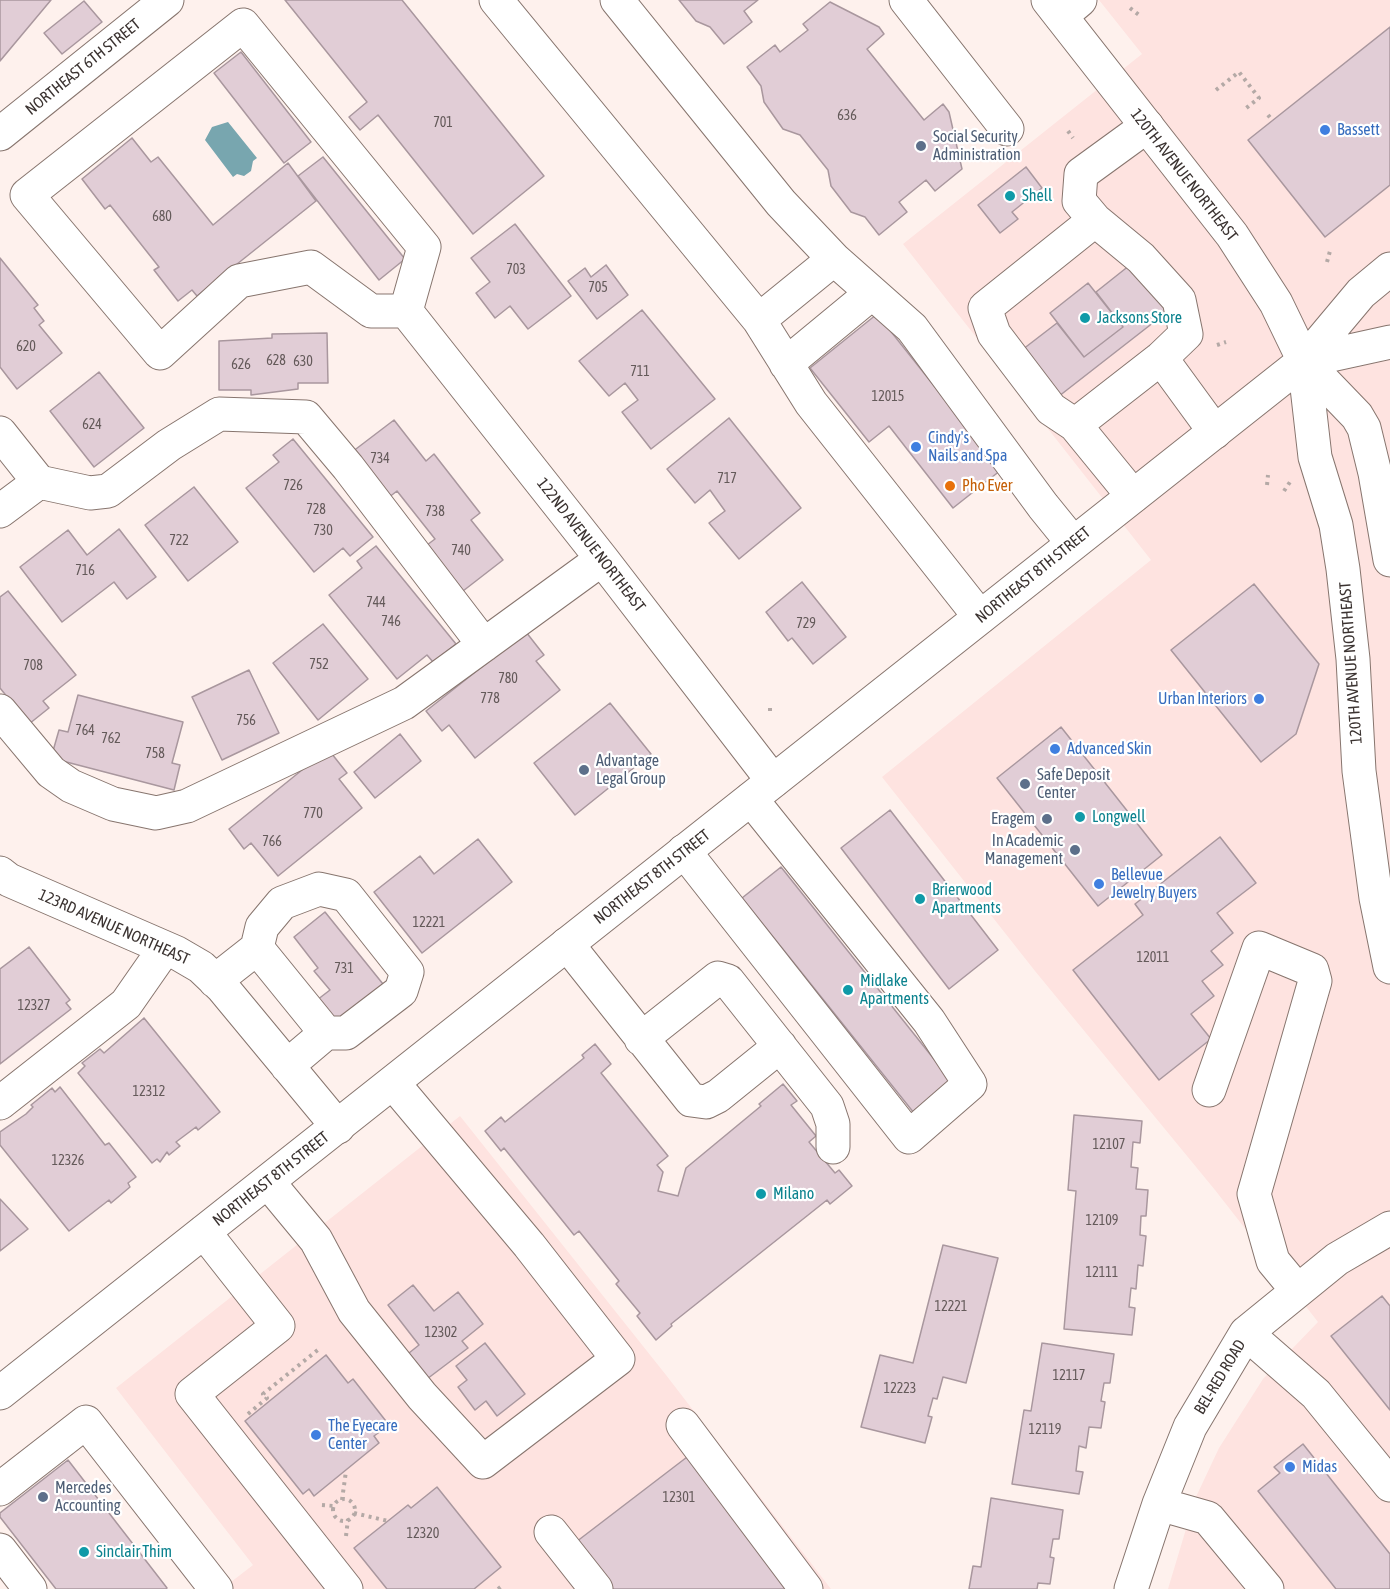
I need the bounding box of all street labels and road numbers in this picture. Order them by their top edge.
street label: NORTHEAST 6TH STREET [22,15,144,119]
street label: 120TH AVENUE NORTHEAST [1126,105,1242,245]
street label: 122ND AVENUE NORTHEAST [533,474,649,616]
street label: NORTHEAST 8TH STREET [972,523,1094,627]
street label: 120TH AVENUE NORTHEAST [1336,581,1366,745]
street label: NORTHEAST 8TH STREET [590,826,714,928]
street label: 123RD AVENUE NORTHEAST [36,885,192,969]
street label: NORTHEAST 8TH STREET [209,1128,333,1230]
street label: BEL-RED ROAD [1190,1336,1250,1418]

